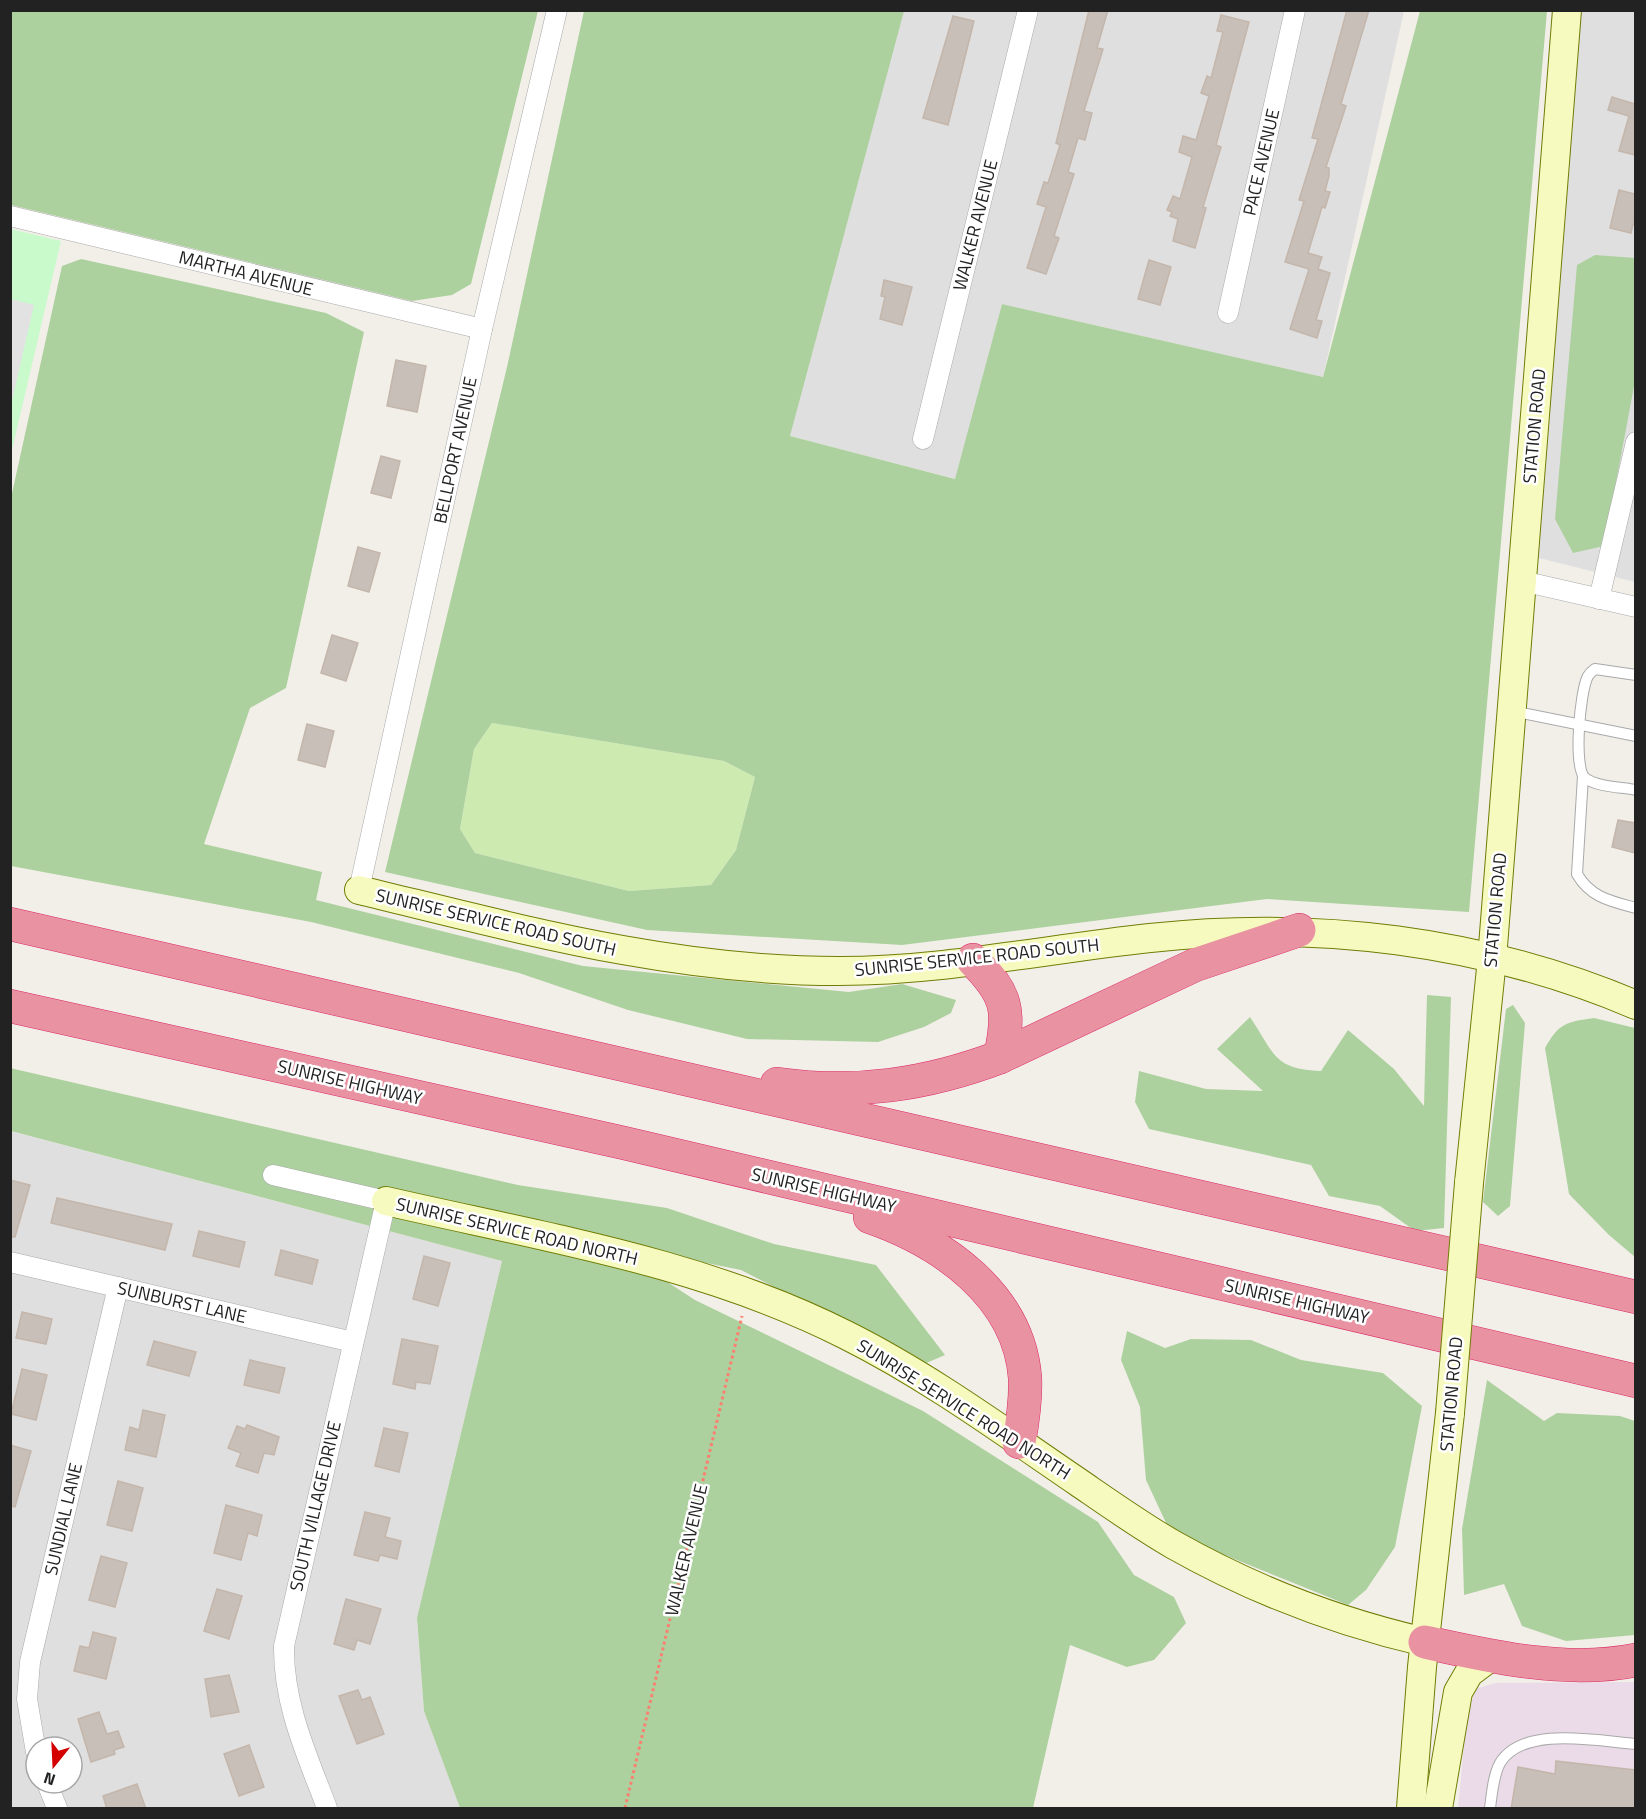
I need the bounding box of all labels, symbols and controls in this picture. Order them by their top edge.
street label: PACE AVENUE [1236,106,1286,218]
street label: WALKER AVENUE [946,156,1004,294]
street label: MARTHA AVENUE [176,243,316,303]
street label: STATION ROAD [1516,367,1552,485]
street label: BELLPORT AVENUE [426,374,484,526]
street label: STATION ROAD [1477,851,1513,969]
street label: SUNRISE SERVICE ROAD SOUTH [373,881,619,963]
street label: SUNRISE SERVICE ROAD SOUTH [853,931,1101,983]
street label: SUNRISE HIGHWAY [275,1052,425,1112]
street label: SUNRISE HIGHWAY [749,1160,899,1220]
street label: SUNRISE SERVICE ROAD NORTH [393,1190,641,1272]
street label: SUNRISE HIGHWAY [1222,1271,1372,1331]
street label: SUNBURST LANE [115,1274,249,1330]
street label: SUNRISE SERVICE ROAD NORTH [852,1332,1076,1486]
street label: STATION ROAD [1433,1335,1469,1453]
street label: SOUTH VILLAGE DRIVE [282,1418,348,1594]
street label: SUNDIAL LANE [37,1460,89,1578]
street label: WALKER AVENUE [658,1481,714,1619]
north arrow [24,1735,84,1795]
text: N [40,1766,58,1792]

